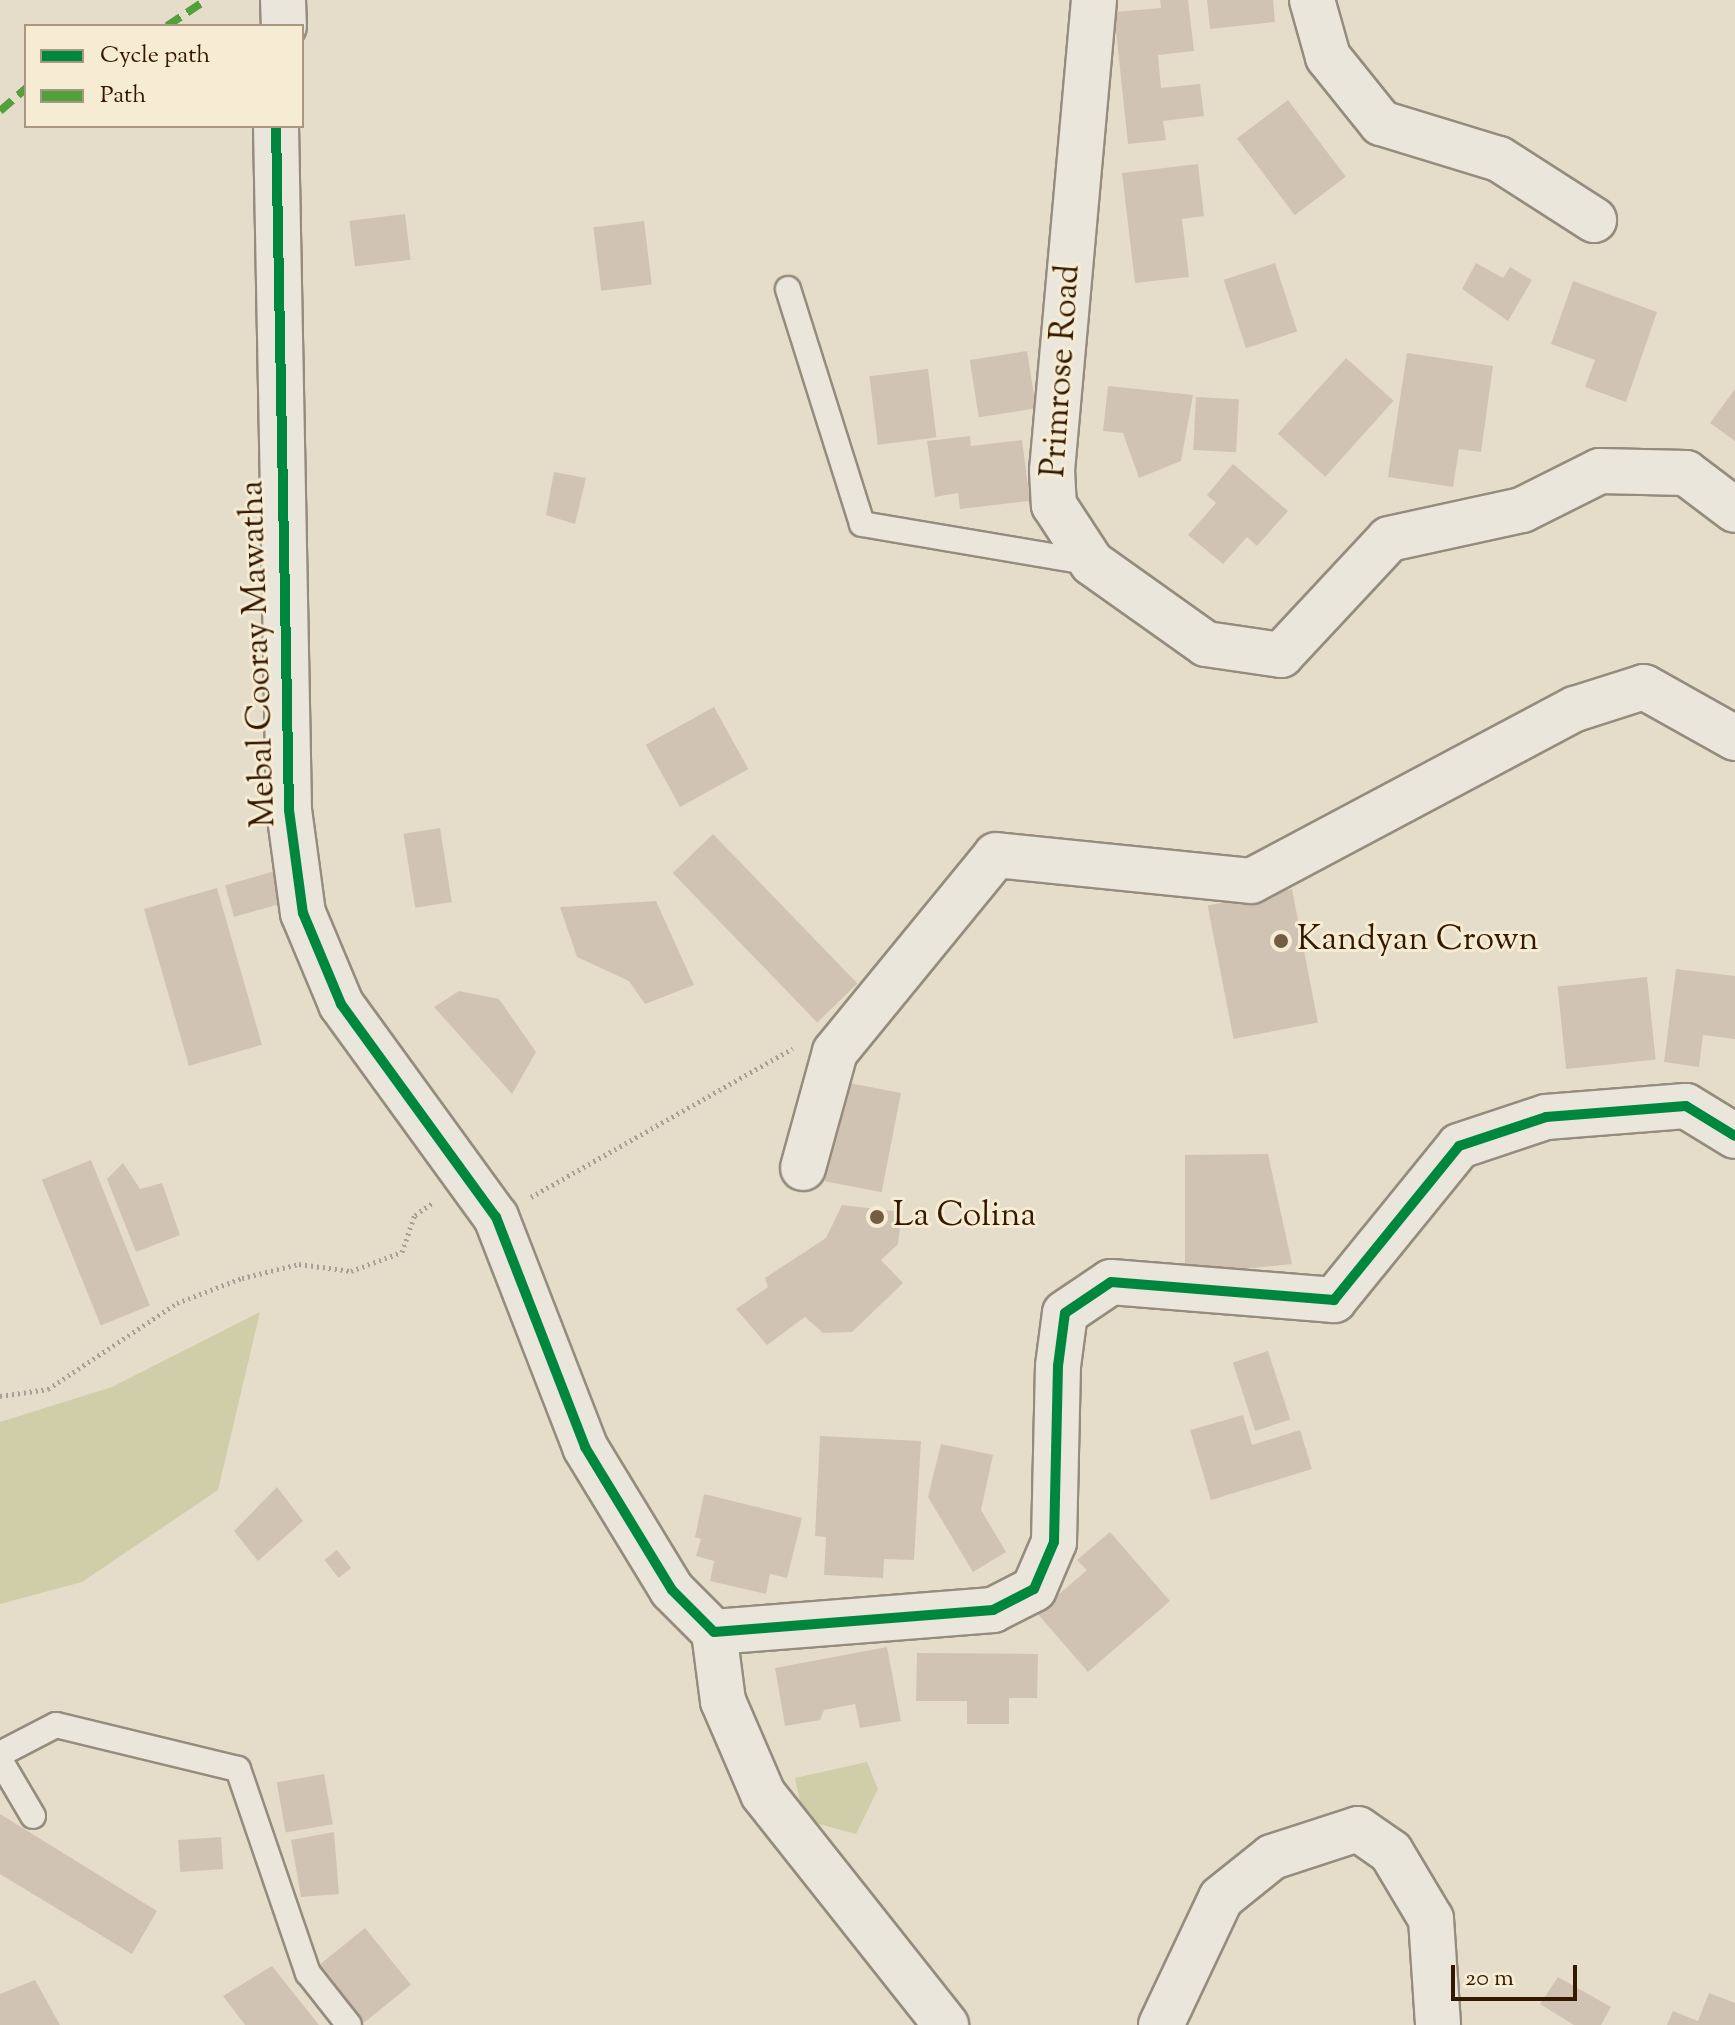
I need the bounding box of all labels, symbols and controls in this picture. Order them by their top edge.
legend [24,24,304,128]
text: Cycle path [100,39,210,73]
text: Path [100,79,146,113]
street label: Primrose Road [1034,263,1090,479]
street label: Mebal Cooray Mawatha [233,480,285,828]
place label: Kandyan Crown [1297,921,1539,961]
marker: Kandyan Crown [1272,932,1290,950]
place label: La Colina [893,1197,1036,1237]
marker: La Colina [868,1208,886,1226]
scale bar [1455,1949,1581,1999]
text: 20 m [1465,1962,1514,1996]

